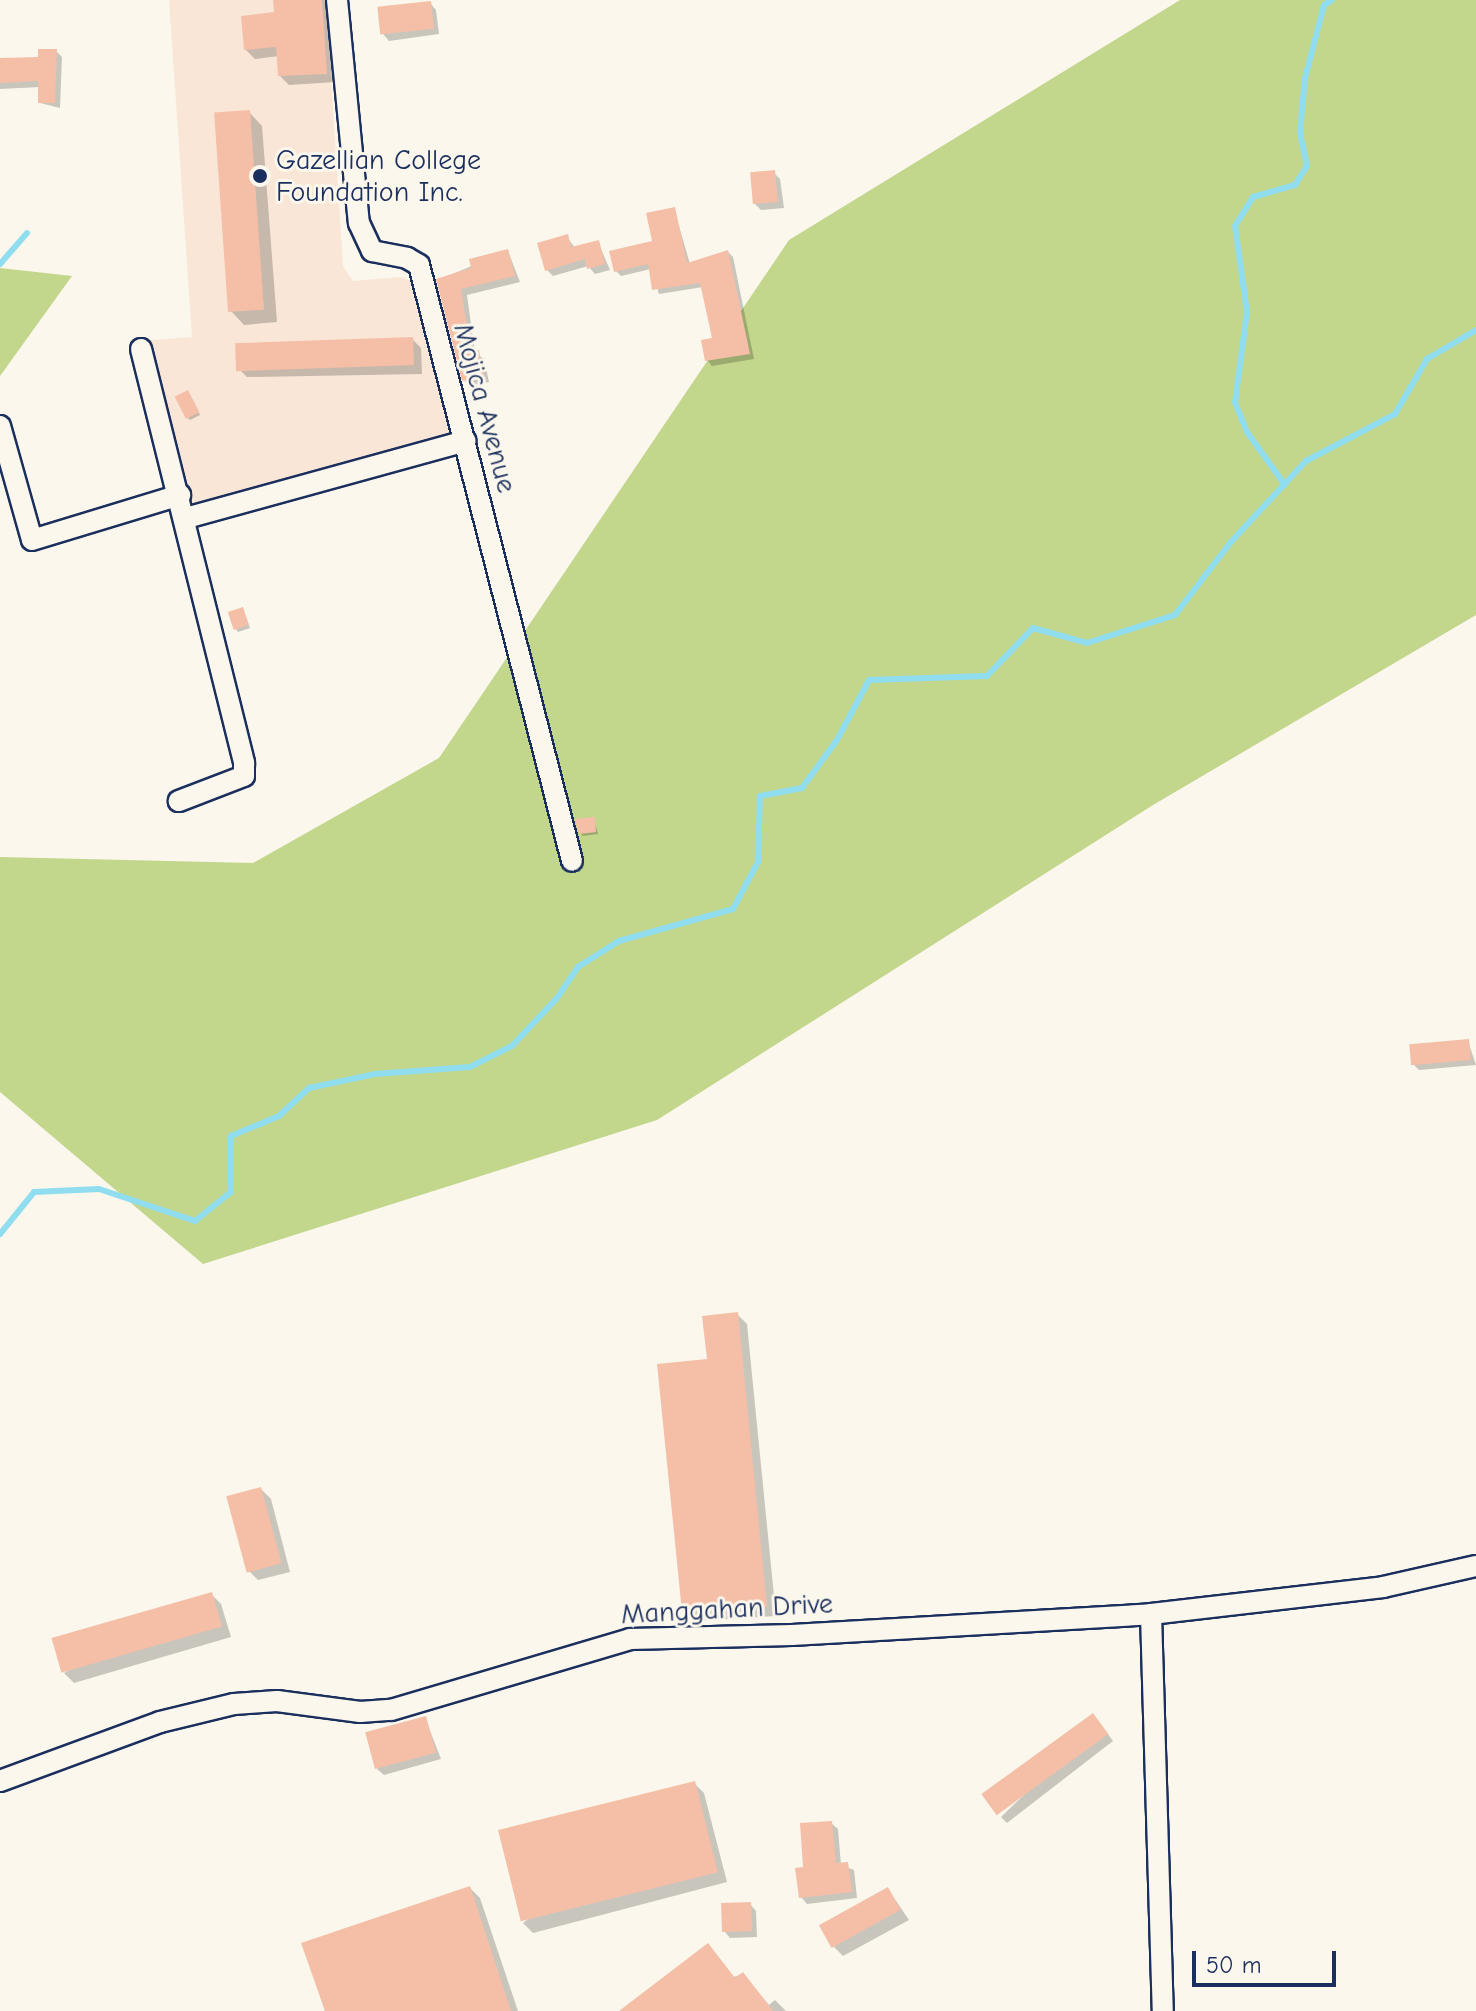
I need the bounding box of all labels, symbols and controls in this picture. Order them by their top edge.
place label: Gazellian College Foundation Inc. [276,143,481,209]
marker: Gazellian College Foundation Inc. [251,167,269,185]
street label: Mojica Avenue [446,320,524,496]
street label: Manggahan Drive [620,1587,834,1631]
scale bar [1196,1935,1340,1985]
text: 50 m [1206,1951,1262,1979]

